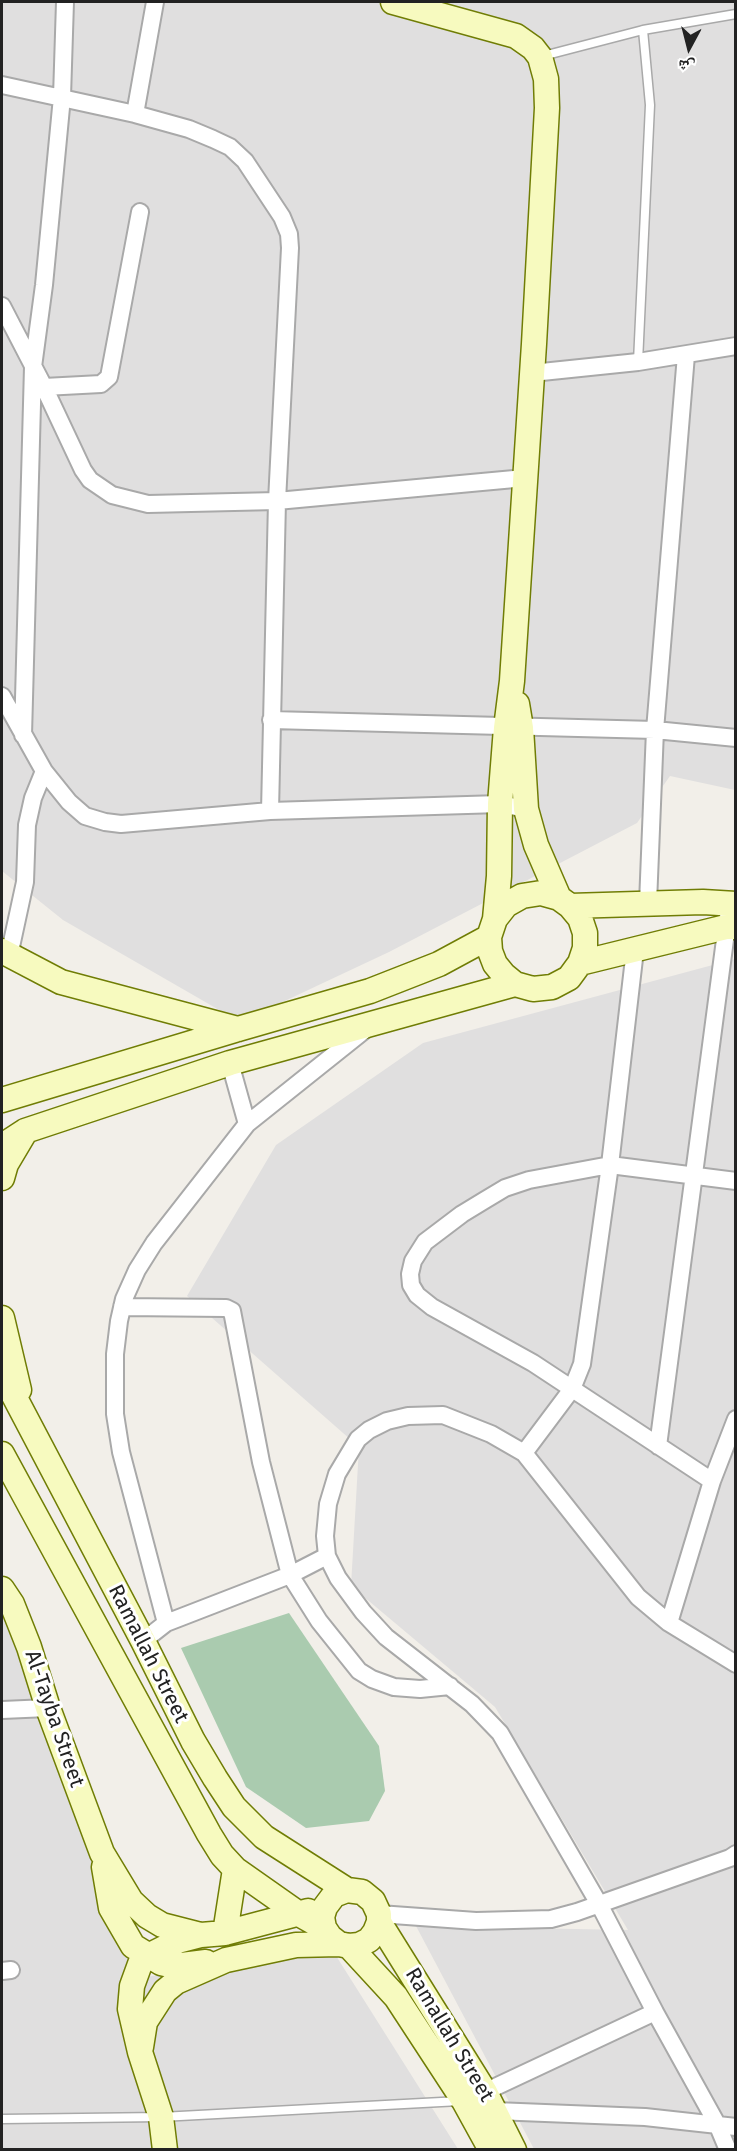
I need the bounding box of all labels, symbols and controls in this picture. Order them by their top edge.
north arrow [659,18,719,78]
text: ش [677,56,696,77]
street label: Ramallah Street [102,1581,194,1727]
street label: Al-Tayba Street [19,1647,89,1791]
street label: Ramallah Street [399,1964,499,2106]

